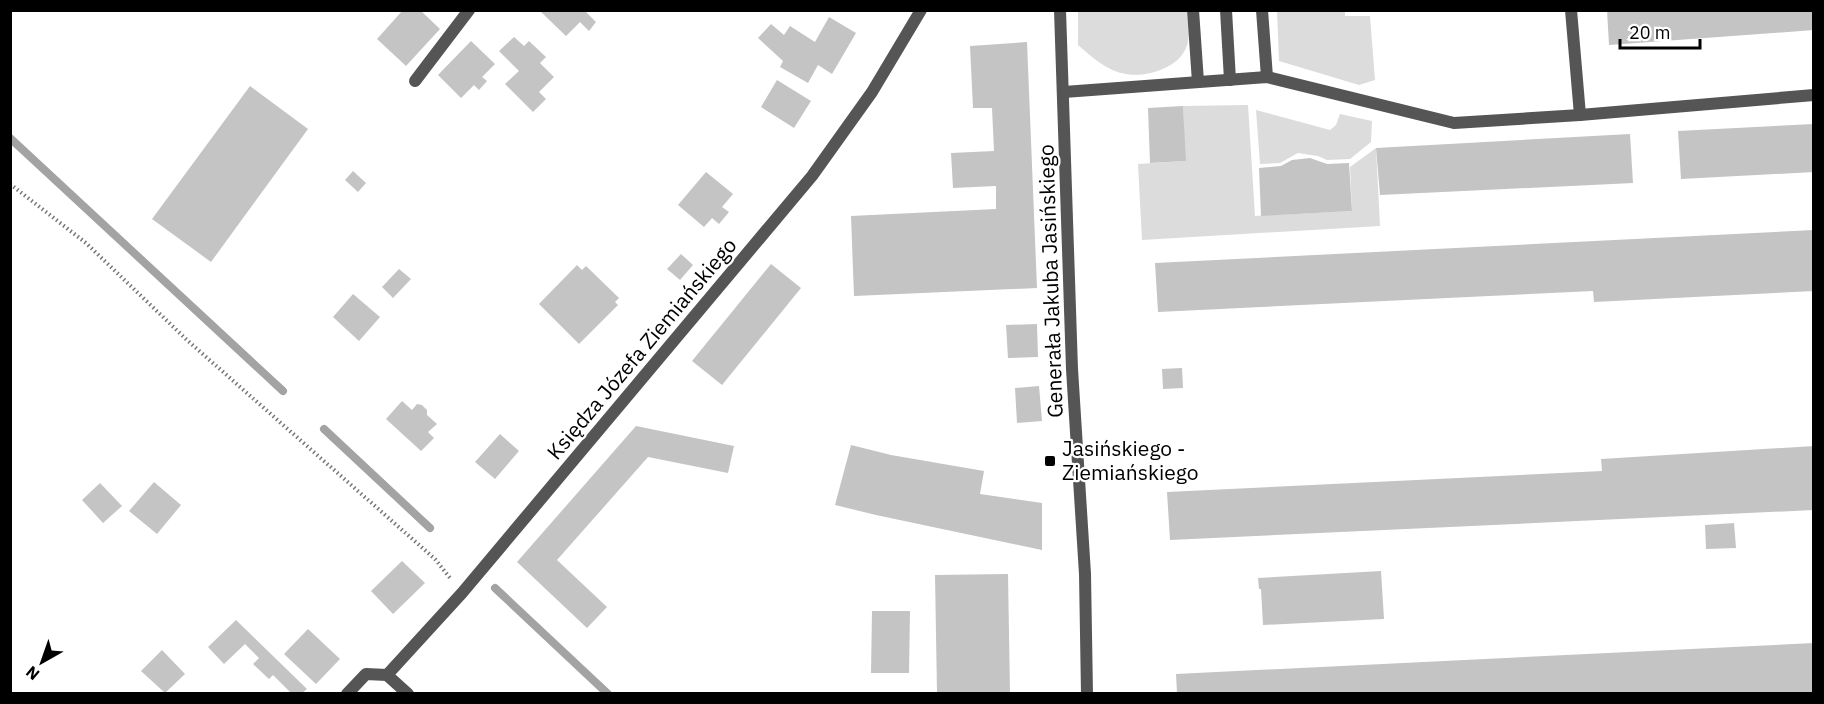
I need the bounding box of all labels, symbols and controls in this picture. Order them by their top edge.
scale bar [1620,12,1700,50]
text: 20 m [1629,21,1671,44]
street label: Generała Jakuba Jasińskiego [1031,144,1069,418]
street label: Księdza Józefa Ziemiańskiego [540,232,742,465]
place label: Jasińskiego - Ziemiańskiego [1062,434,1198,486]
marker: Jasińskiego - Ziemiańskiego [1043,454,1057,468]
north arrow [12,632,72,692]
text: N [21,662,43,685]

